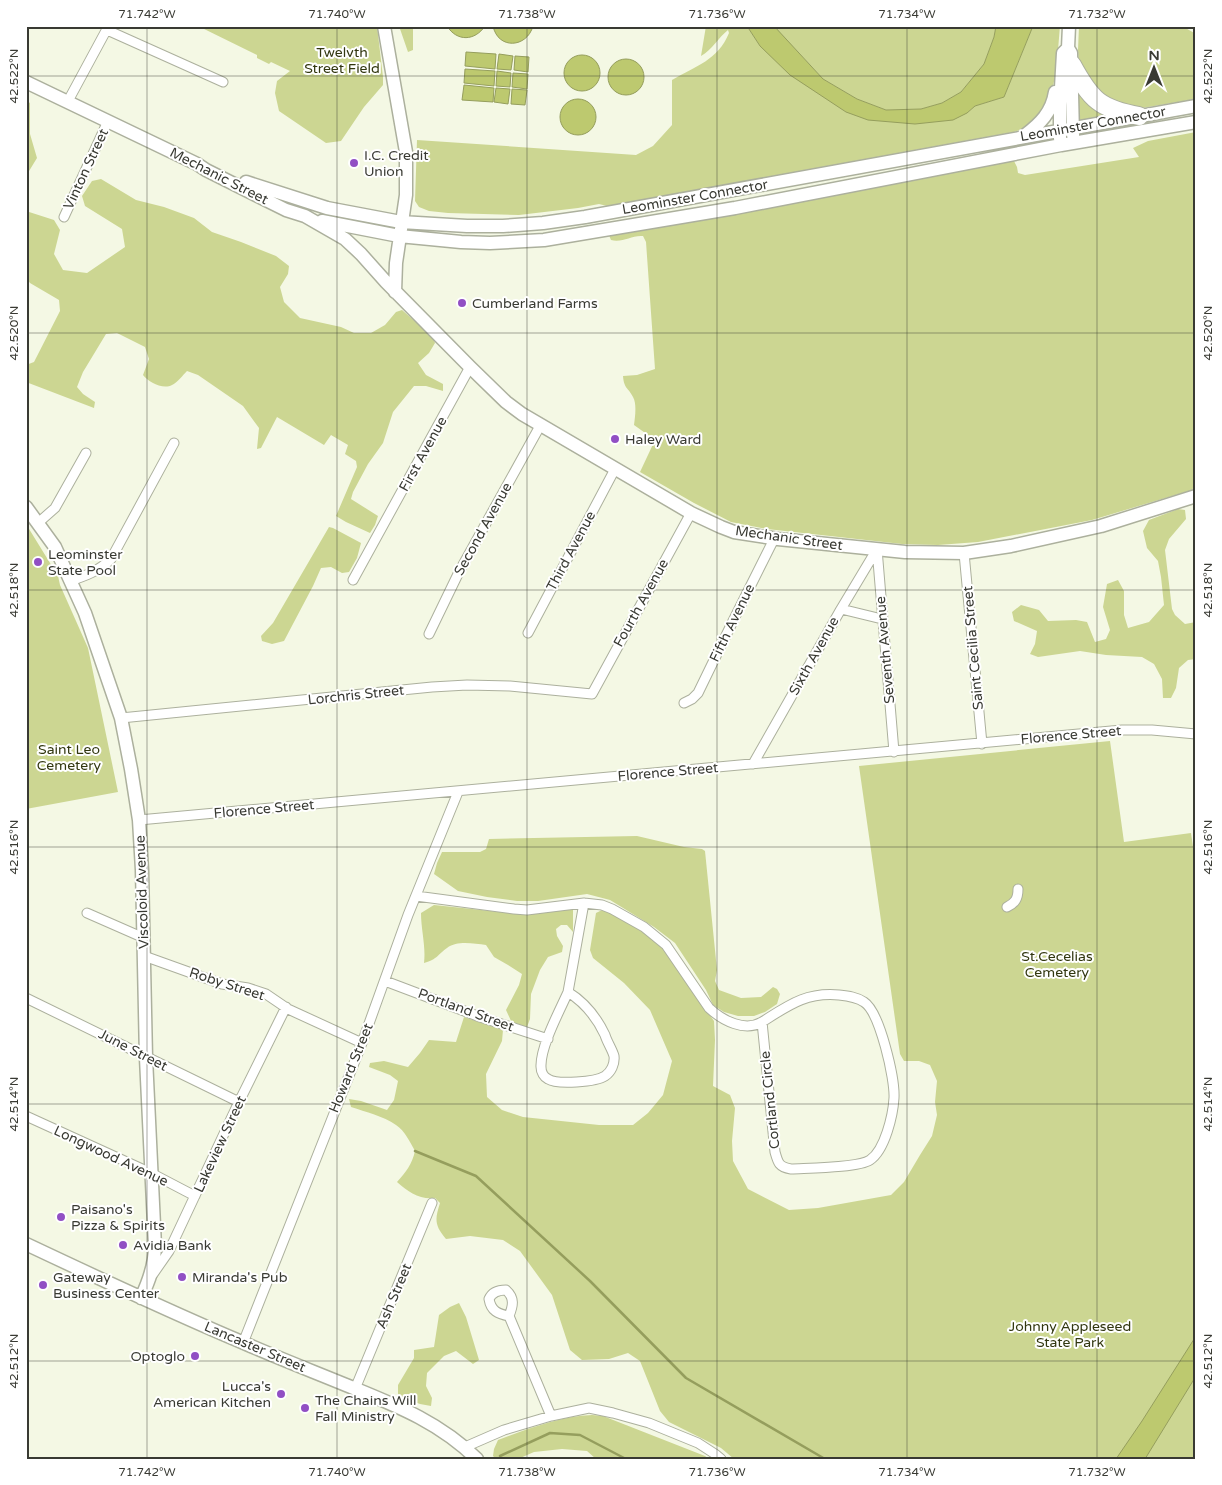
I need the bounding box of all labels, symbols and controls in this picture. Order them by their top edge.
text: 71.742°W [118,7,176,21]
text: 71.740°W [308,7,366,21]
text: 71.738°W [498,7,556,21]
text: 71.736°W [688,7,746,21]
text: 71.734°W [878,7,936,21]
text: 71.732°W [1068,7,1126,21]
north arrow [1130,42,1180,92]
park label: Twelvth Street Field [304,44,380,77]
text: N [1148,47,1160,64]
text: 42.522°N [7,49,21,103]
text: 42.522°N [1201,49,1215,103]
street label: Leominster Connector [1019,103,1168,145]
street label: Vinton Street [60,125,112,212]
street label: Mechanic Street [167,144,272,208]
place label: I.C. Credit Union [364,147,429,180]
marker: I.C. Credit Union [348,157,360,169]
street label: Leominster Connector [621,176,770,218]
place label: Cumberland Farms [472,295,598,312]
marker: Cumberland Farms [456,297,468,309]
text: 42.520°N [7,306,21,360]
text: 42.520°N [1201,306,1215,360]
street label: First Avenue [395,414,451,494]
place label: Haley Ward [625,431,701,448]
marker: Haley Ward [609,433,621,445]
street label: Second Avenue [450,480,516,578]
street label: Third Avenue [543,508,599,594]
street label: Mechanic Street [734,522,844,554]
place label: Leominster State Pool [48,546,123,579]
marker: Leominster State Pool [32,556,44,568]
street label: Fourth Avenue [610,556,672,650]
text: 42.518°N [7,563,21,617]
text: 42.518°N [1201,563,1215,617]
street label: Fifth Avenue [706,581,758,665]
street label: Saint Cecilia Street [959,585,987,711]
street label: Seventh Avenue [872,596,898,704]
street label: Sixth Avenue [785,614,843,698]
street label: Lorchris Street [307,681,406,709]
street label: Florence Street [1020,722,1123,748]
park label: Saint Leo Cemetery [37,741,102,774]
street label: Florence Street [617,759,720,785]
street label: Florence Street [213,796,316,822]
text: 42.516°N [7,820,21,874]
text: 42.516°N [1201,820,1215,874]
street label: Viscoloid Avenue [132,835,152,949]
park label: St.Cecelias Cemetery [1021,948,1093,981]
street label: Roby Street [187,964,268,1004]
street label: Portland Street [416,985,517,1035]
street label: Howard Street [325,1020,377,1115]
street label: June Street [96,1025,171,1075]
street label: Cortland Circle [756,1050,784,1150]
text: 42.514°N [7,1077,21,1131]
text: 42.514°N [1201,1077,1215,1131]
street label: Lakeview Street [190,1092,250,1195]
street label: Longwood Avenue [51,1122,171,1190]
place label: Paisano's Pizza & Spirits [71,1201,165,1234]
marker: Paisano's Pizza & Spirits [55,1211,67,1223]
place label: Avidia Bank [133,1237,212,1254]
marker: Avidia Bank [117,1239,129,1251]
street label: Ash Street [373,1260,416,1331]
place label: Gateway Business Center [53,1269,160,1302]
place label: Miranda's Pub [192,1269,288,1286]
marker: Miranda's Pub [176,1271,188,1283]
marker: Gateway Business Center [37,1279,49,1291]
street label: Lancaster Street [202,1318,309,1376]
park label: Johnny Appleseed State Park [1009,1318,1131,1351]
text: 42.512°N [7,1334,21,1388]
text: 42.512°N [1201,1334,1215,1388]
place label: Optoglo [130,1348,185,1365]
marker: Optoglo [189,1350,201,1362]
place label: Lucca's American Kitchen [153,1378,271,1411]
marker: Lucca's American Kitchen [275,1388,287,1400]
place label: The Chains Will Fall Ministry [315,1392,417,1425]
marker: The Chains Will Fall Ministry [299,1402,311,1414]
text: 71.742°W [118,1465,176,1479]
text: 71.740°W [308,1465,366,1479]
text: 71.738°W [498,1465,556,1479]
text: 71.736°W [688,1465,746,1479]
text: 71.734°W [878,1465,936,1479]
text: 71.732°W [1068,1465,1126,1479]

